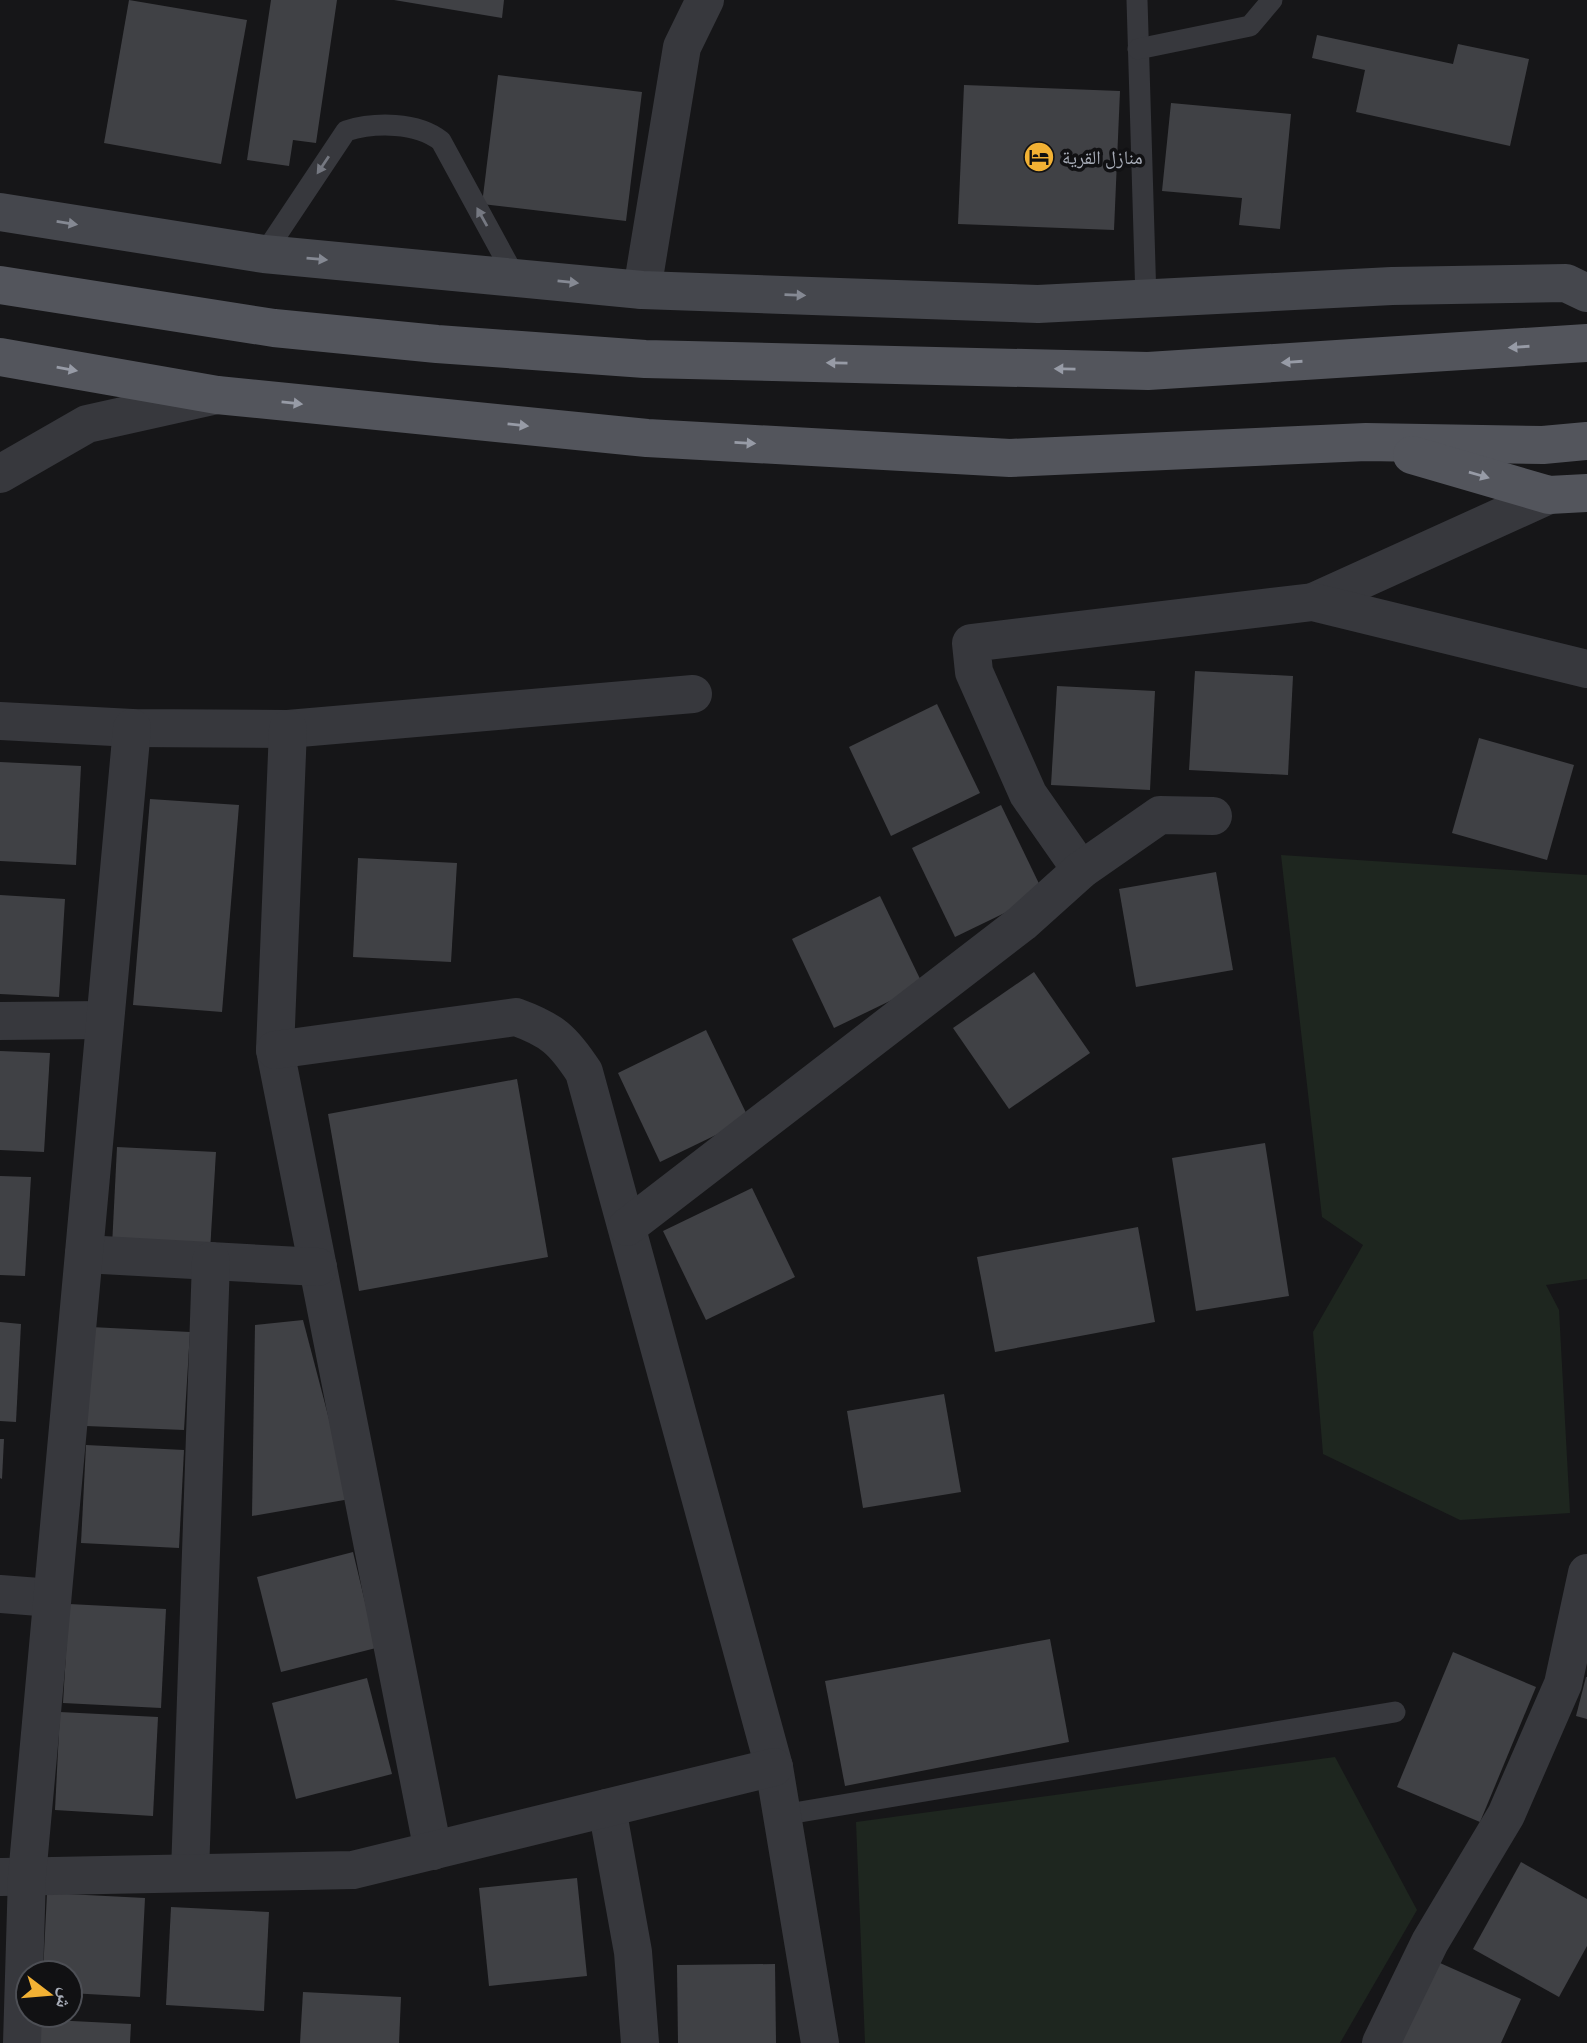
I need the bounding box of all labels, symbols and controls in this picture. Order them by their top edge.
hotel icon: منازل القرية [1022,140,1056,174]
place label: منازل القرية [1062,146,1143,169]
one-way arrow [317,156,330,175]
one-way arrow [476,207,488,227]
one-way arrow [56,218,78,229]
one-way arrow [306,254,328,265]
one-way arrow [557,277,579,288]
one-way arrow [784,290,806,301]
one-way arrow [1508,342,1530,353]
one-way arrow [1281,357,1303,368]
one-way arrow [826,358,848,369]
one-way arrow [1053,363,1075,375]
one-way arrow [56,364,78,375]
one-way arrow [281,398,303,409]
one-way arrow [508,420,530,431]
one-way arrow [734,438,756,449]
one-way arrow [1469,470,1490,480]
north arrow [14,1959,84,2029]
text: ش [51,1986,79,2011]

